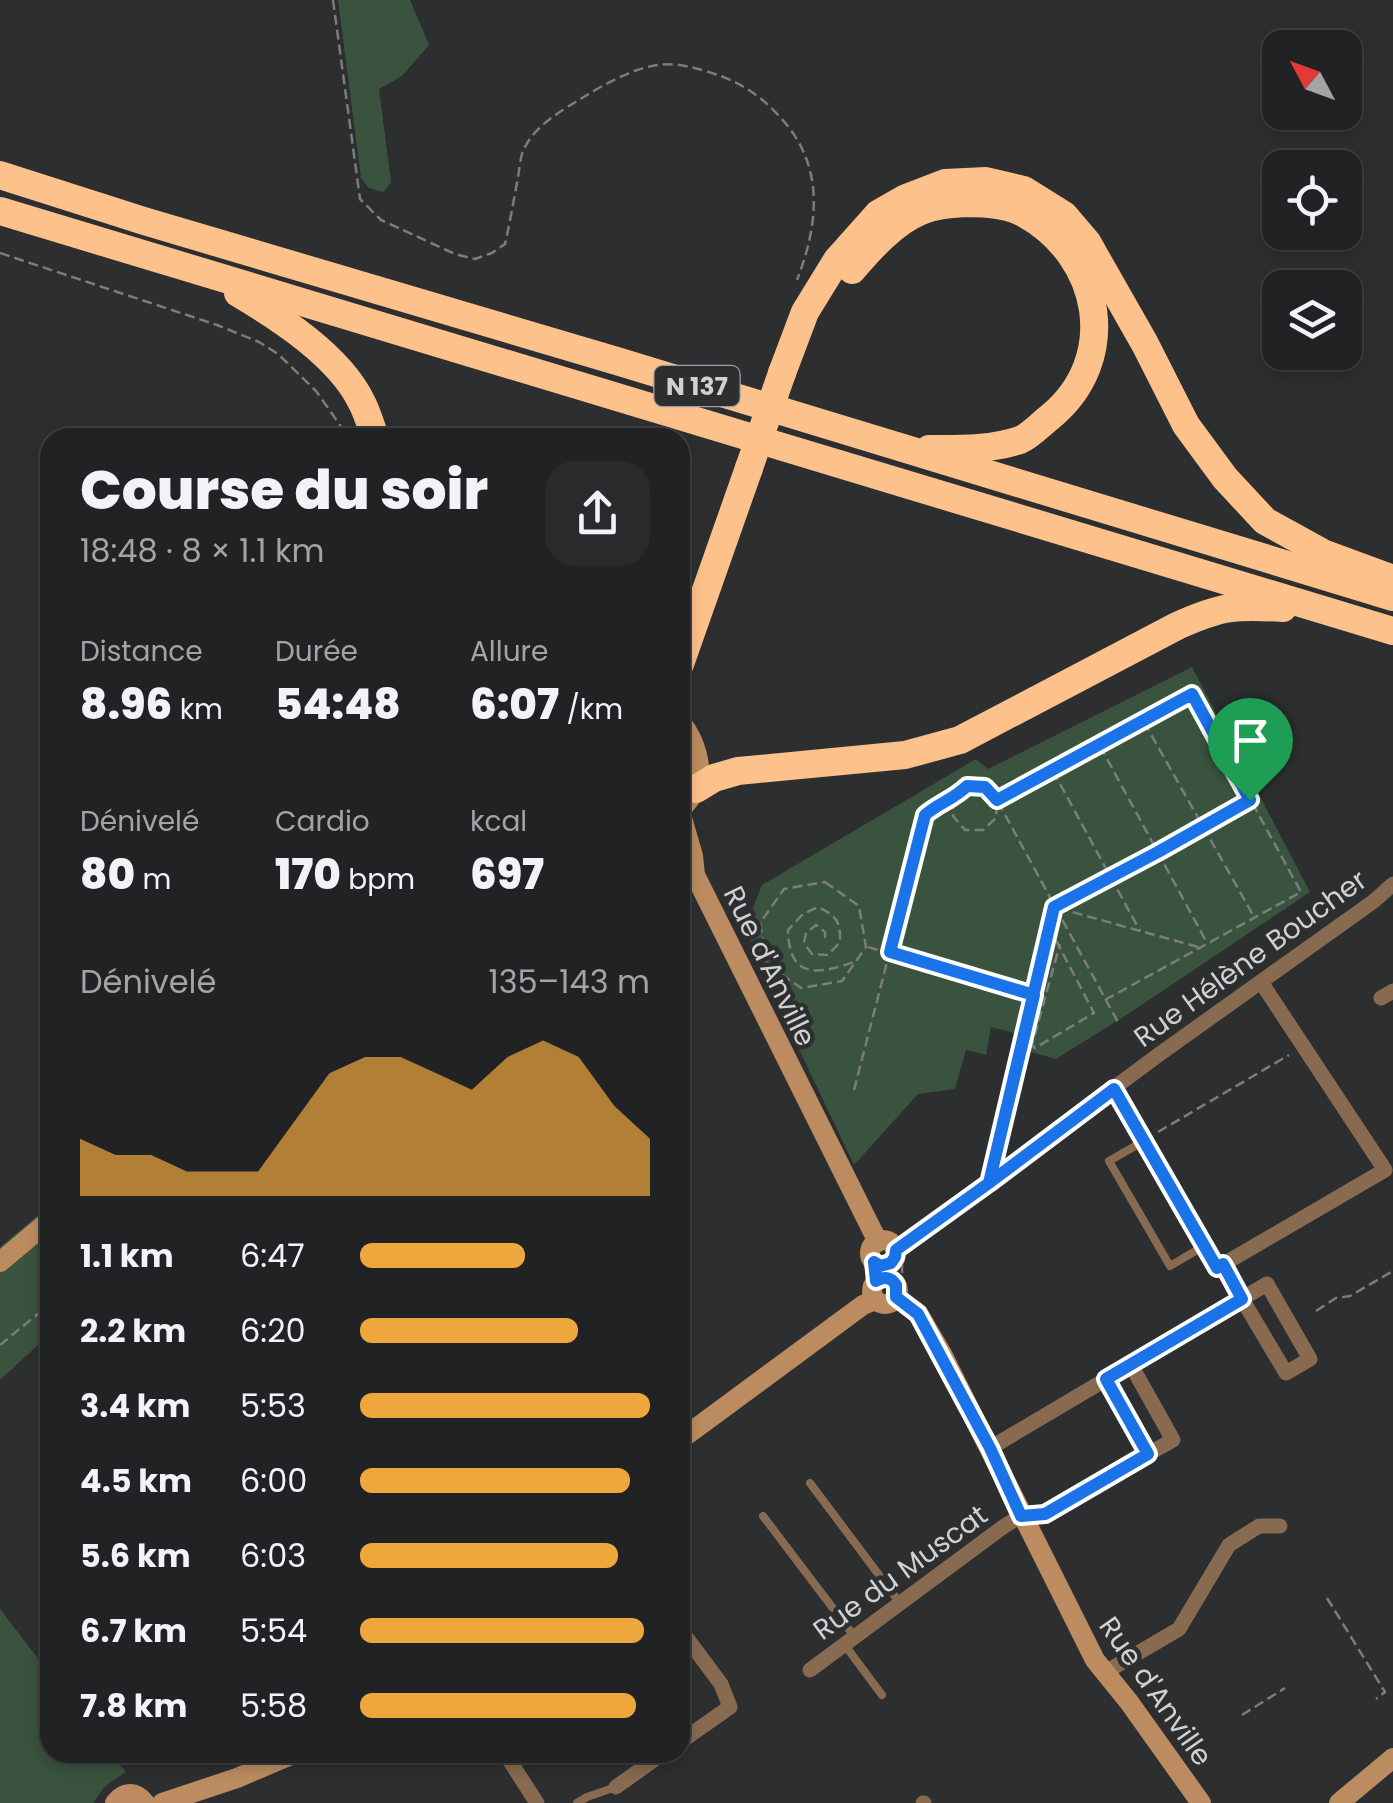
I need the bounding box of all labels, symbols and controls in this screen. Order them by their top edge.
north arrow [1262,30,1362,130]
map controls [1262,30,1362,370]
button: locate [1262,150,1362,250]
button: layers [1262,270,1362,370]
road number: N 137 [654,366,740,406]
text: Course du soir [80,451,488,528]
button: share [545,461,650,566]
text: 18:48 · 8 × 1.1 km [80,528,324,573]
text: Distance [80,632,203,671]
text: Durée [275,632,358,671]
text: Allure [470,632,548,671]
text: 8.96 [80,675,172,734]
text: 54:48 [275,675,401,734]
text: 6:07 [470,675,559,734]
text: km [172,690,223,729]
text: /km [559,690,623,729]
pin [1208,698,1293,801]
icon: arrive [1223,713,1278,768]
text: Dénivelé [80,802,199,841]
text: Cardio [275,802,370,841]
text: kcal [470,802,527,841]
text: 80 [80,845,135,904]
text: 170 [275,845,341,904]
text: 697 [470,845,544,904]
text: m [135,860,171,899]
text: bpm [341,860,415,899]
street label: Rue Hélène Boucher [1126,861,1375,1056]
street label: Rue d'Anville [714,880,825,1053]
text: Dénivelé [80,959,216,1004]
text: 135–143 m [488,959,650,1004]
text: 1.1 km [80,1233,174,1278]
text: 6:47 [240,1233,305,1278]
text: 2.2 km [80,1308,186,1353]
text: 6:20 [240,1308,306,1353]
text: 3.4 km [80,1383,191,1428]
text: 5:53 [240,1383,306,1428]
text: 4.5 km [80,1458,192,1503]
text: 6:00 [240,1458,307,1503]
street label: Rue du Muscat [805,1496,995,1649]
text: 5.6 km [80,1533,191,1578]
text: 6:03 [240,1533,306,1578]
text: 6.7 km [80,1608,187,1653]
text: 5:54 [240,1608,307,1653]
street label: Rue d'Anville [1090,1609,1221,1774]
text: 7.8 km [80,1683,187,1728]
text: 5:58 [240,1683,307,1728]

